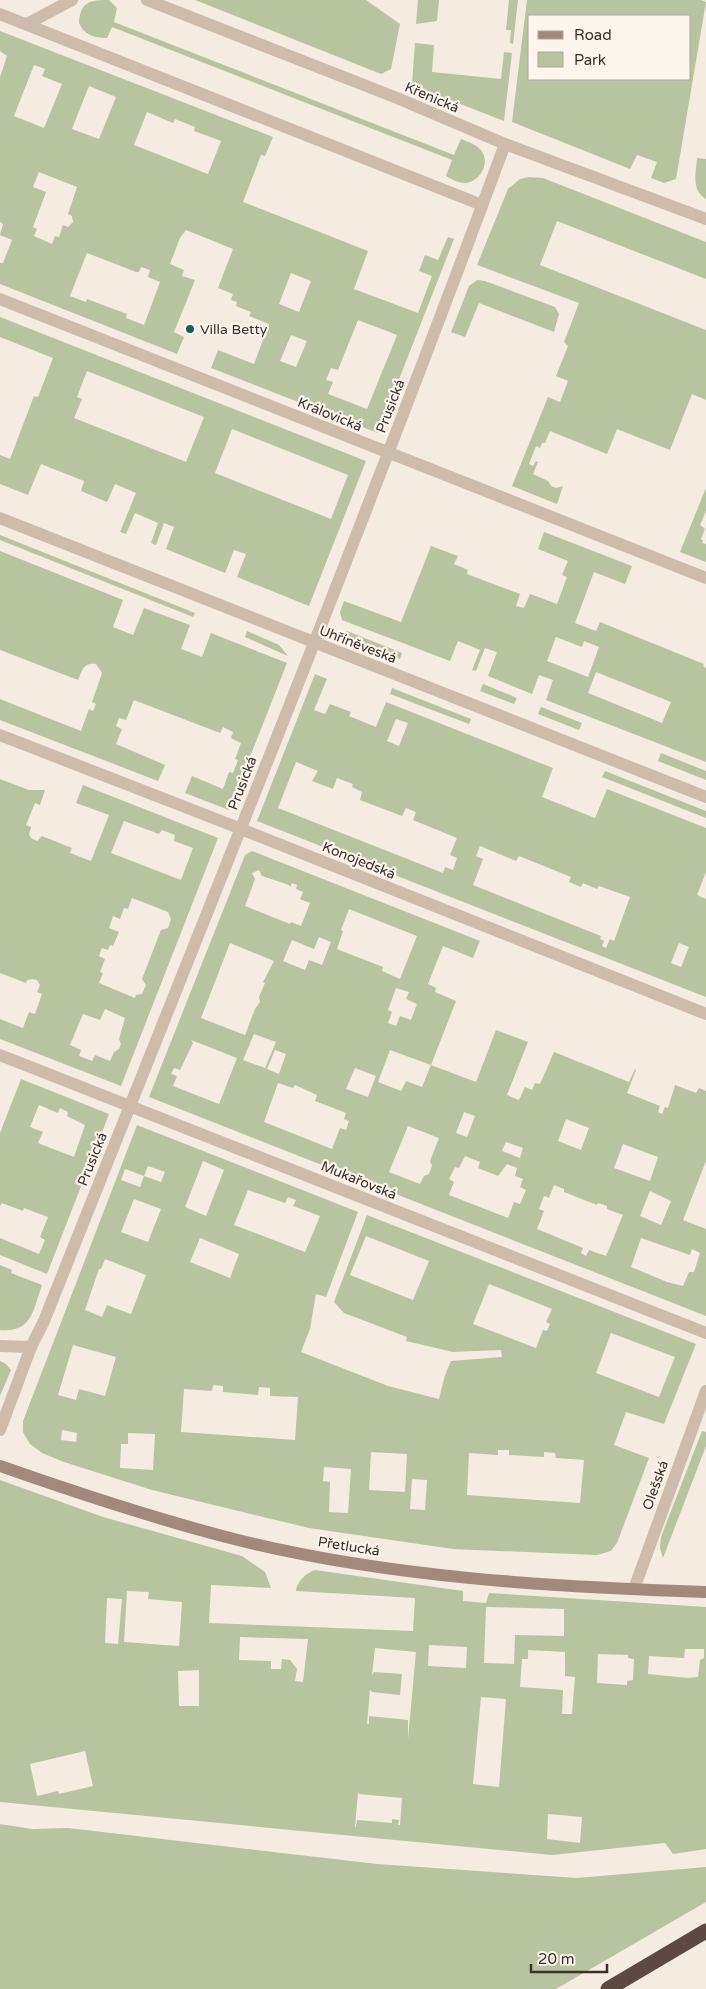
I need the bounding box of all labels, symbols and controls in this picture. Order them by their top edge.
legend [528,15,691,80]
text: Road [574,26,612,44]
text: Park [574,51,606,69]
street label: Křenická [402,78,461,116]
place label: Villa Betty [200,321,268,338]
marker: Villa Betty [184,323,196,335]
street label: Prusická [372,377,408,435]
street label: Královická [295,394,365,435]
street label: Uhříněveská [317,622,399,667]
street label: Prusická [224,754,260,812]
street label: Konojedská [320,838,398,883]
street label: Prusická [74,1130,111,1188]
street label: Mukařovská [318,1158,399,1203]
street label: Olešská [639,1458,672,1512]
street label: Přetlucká [317,1533,381,1560]
scale bar [531,1942,607,1974]
text: 20 m [538,1950,575,1968]

